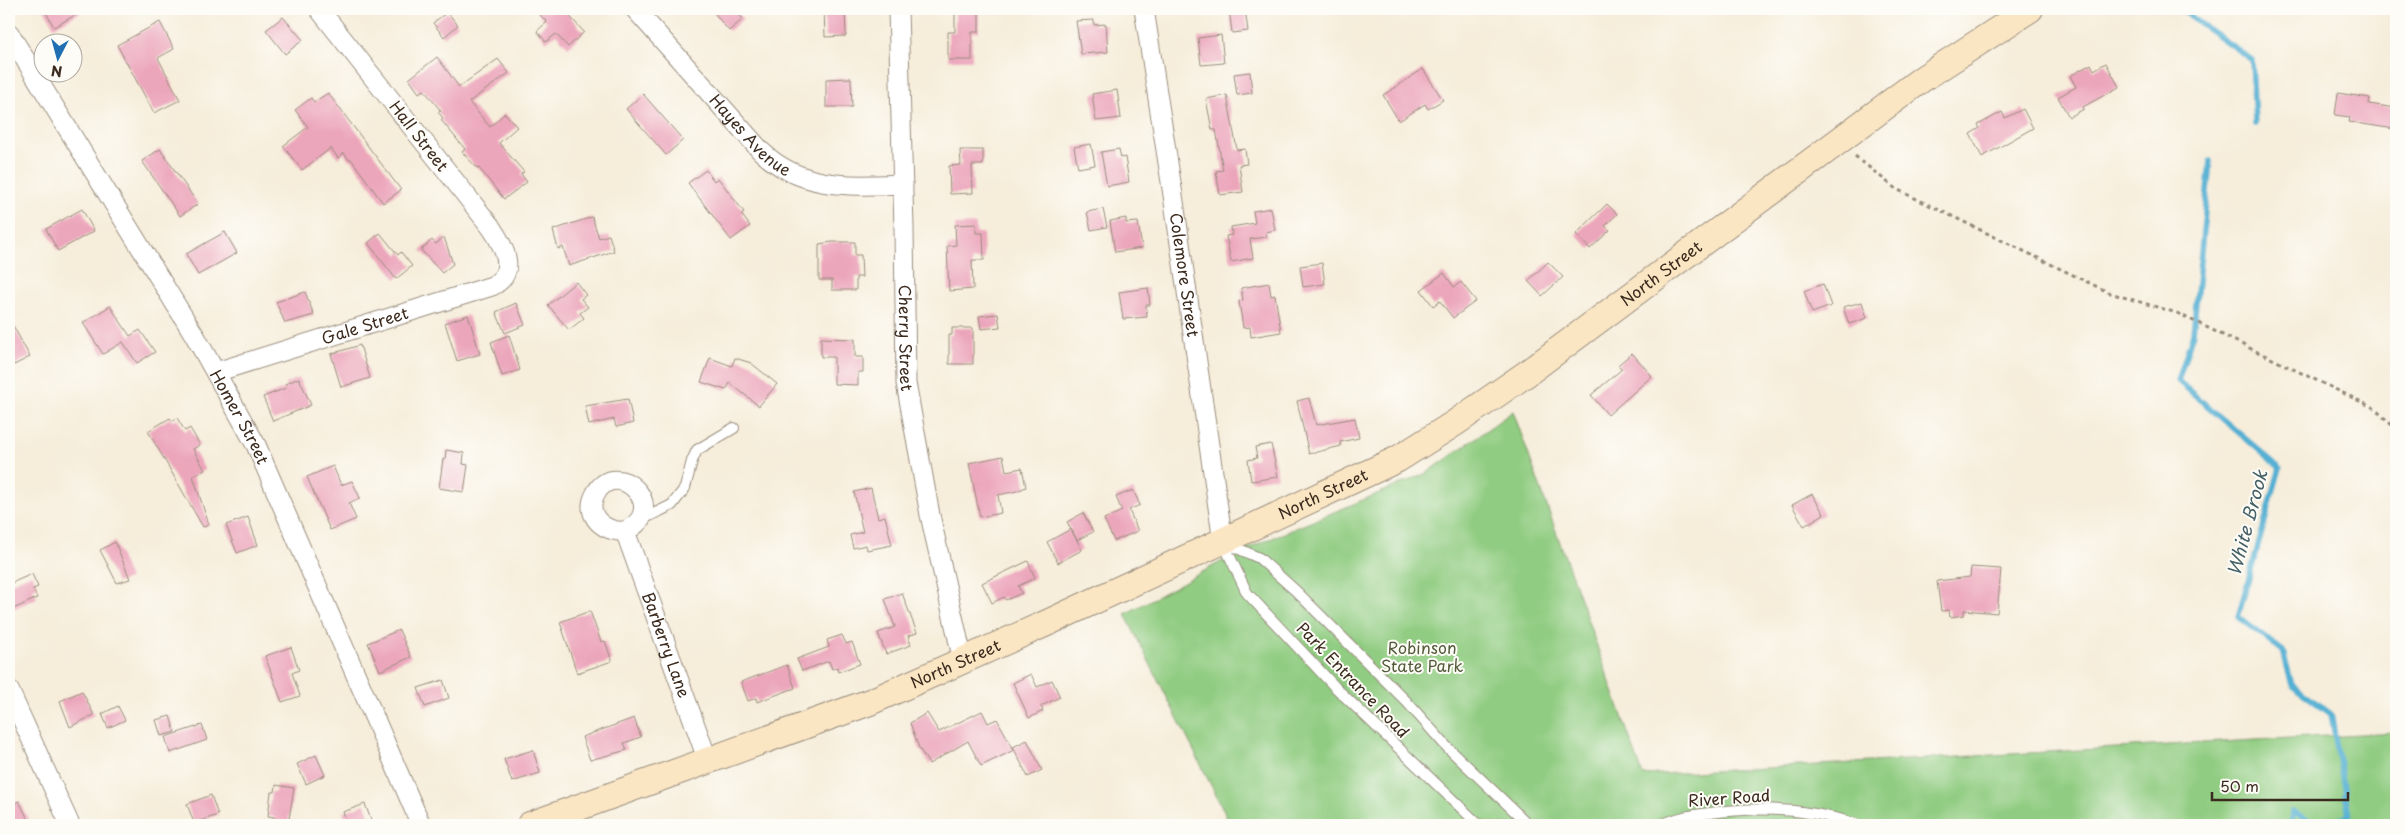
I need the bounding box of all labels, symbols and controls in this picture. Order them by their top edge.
north arrow [32,32,82,82]
text: N [50,60,63,82]
street label: Hayes Avenue [705,88,796,181]
street label: Hall Street [384,95,455,176]
street label: Colemore Street [1165,211,1206,339]
street label: North Street [1615,234,1707,311]
street label: Cherry Street [894,285,920,393]
street label: Gale Street [318,300,412,349]
street label: Homer Street [205,365,276,468]
street label: North Street [1274,462,1372,524]
water label: White Brook [2220,466,2274,578]
street label: Barberry Lane [637,588,697,701]
street label: Park Entrance Road [1292,616,1415,743]
street label: North Street [906,632,1004,694]
park label: Robinson State Park [1381,635,1464,677]
scale bar [2212,769,2349,801]
text: 50 m [2220,774,2259,797]
street label: River Road [1687,782,1771,812]

